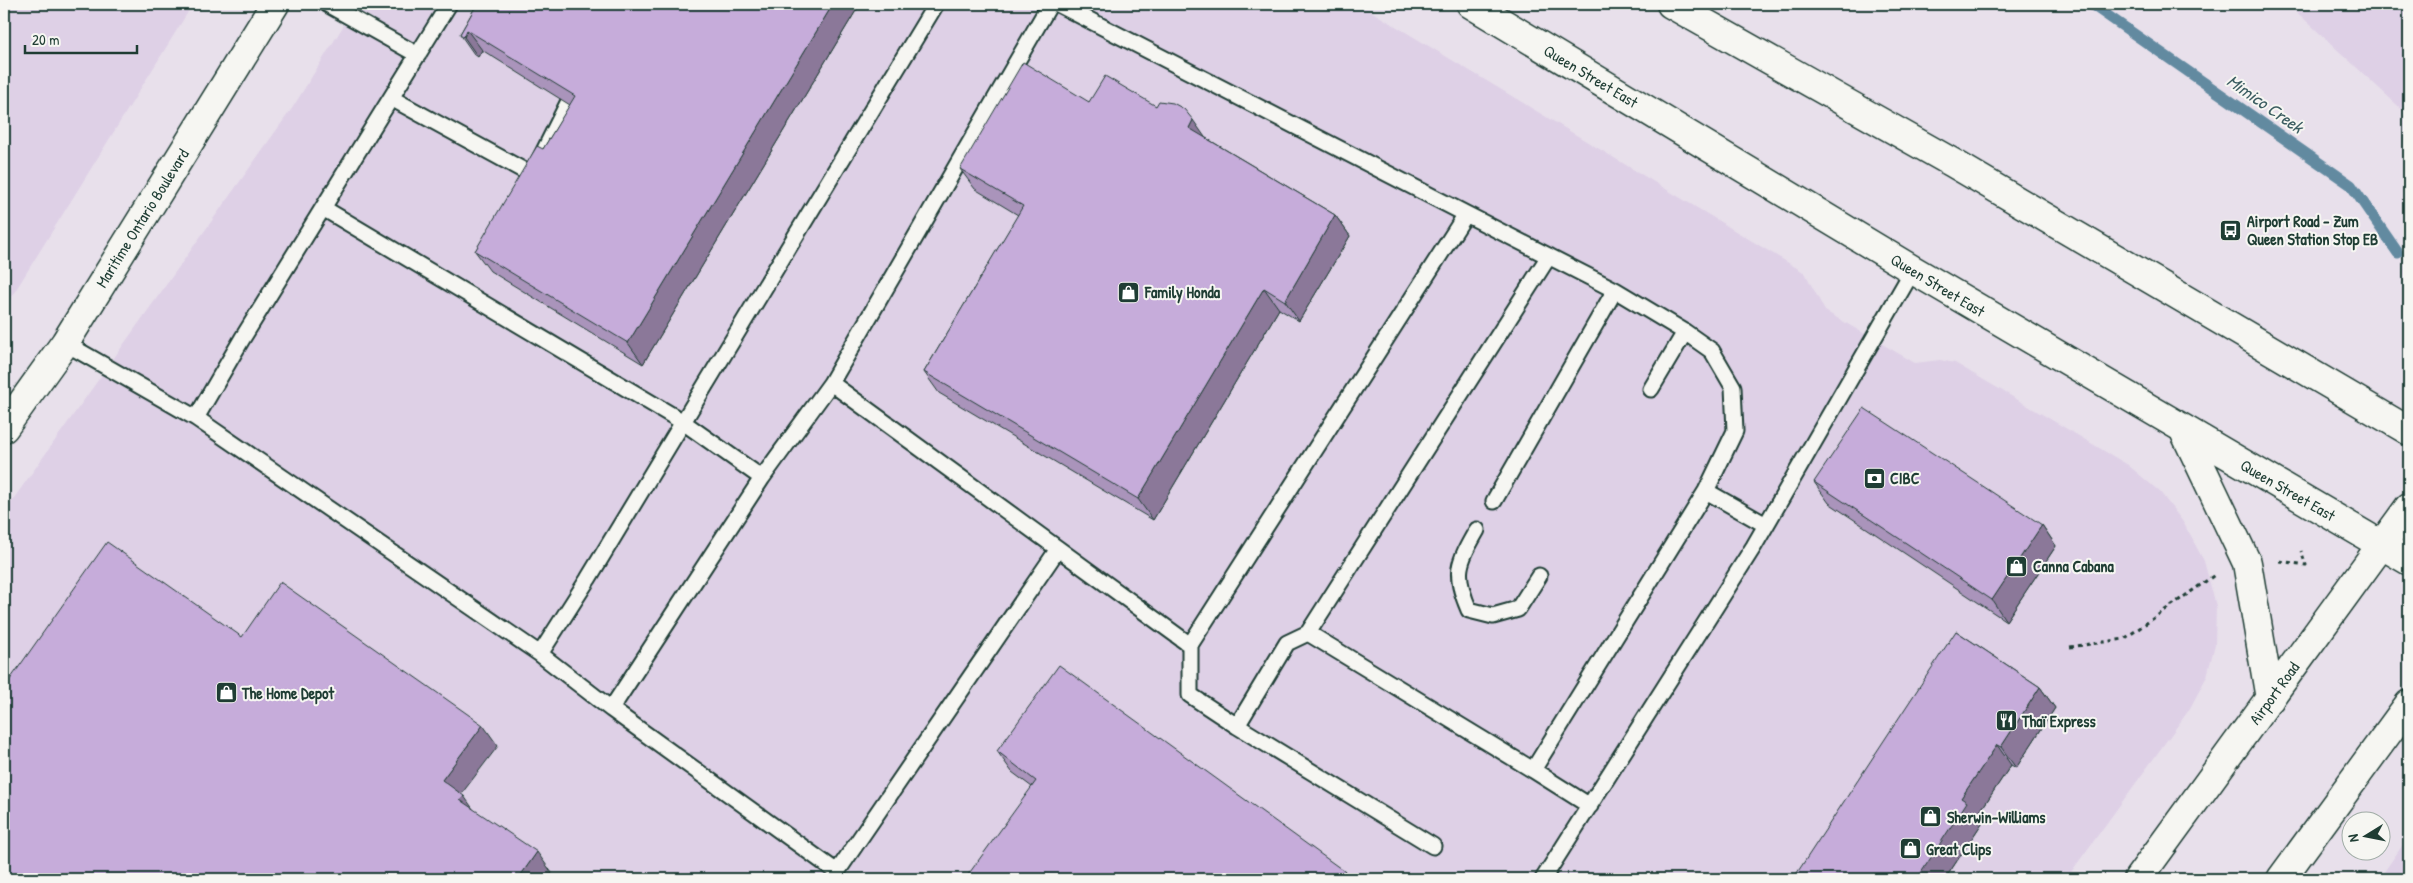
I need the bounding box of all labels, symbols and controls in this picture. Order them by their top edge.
scale bar [25,22,138,54]
text: 20 m [32,29,59,50]
street label: Queen Street East [1540,39,1643,113]
water label: Mimico Creek [2222,68,2310,140]
street label: Maritime Ontario Boulevard [90,144,194,292]
place label: Airport Road - Zum Queen Station Stop EB [2247,210,2378,251]
bus stop icon: Airport Road - Zum Queen Station Stop EB [2219,218,2243,242]
street label: Queen Street East [1887,248,1990,322]
shop icon: Family Honda [1117,280,1141,304]
place label: Family Honda [1144,281,1221,304]
street label: Queen Street East [2236,454,2340,526]
bank icon: CIBC [1862,466,1886,490]
place label: CIBC [1890,467,1920,489]
shop icon: Canna Cabana [2005,554,2029,578]
place label: Canna Cabana [2033,555,2115,577]
street label: Airport Road [2244,657,2304,729]
shop icon: The Home Depot [214,681,238,705]
place label: The Home Depot [241,682,334,705]
restaurant icon: Thaï Express [1994,709,2018,733]
place label: Thaï Express [2021,710,2097,733]
shop icon: Sherwin-Williams [1919,805,1943,829]
place label: Sherwin-Williams [1947,806,2046,828]
north arrow [2340,810,2390,860]
text: N [2343,832,2363,844]
shop icon: Great Clips [1898,837,1922,861]
place label: Great Clips [1926,838,1992,861]

